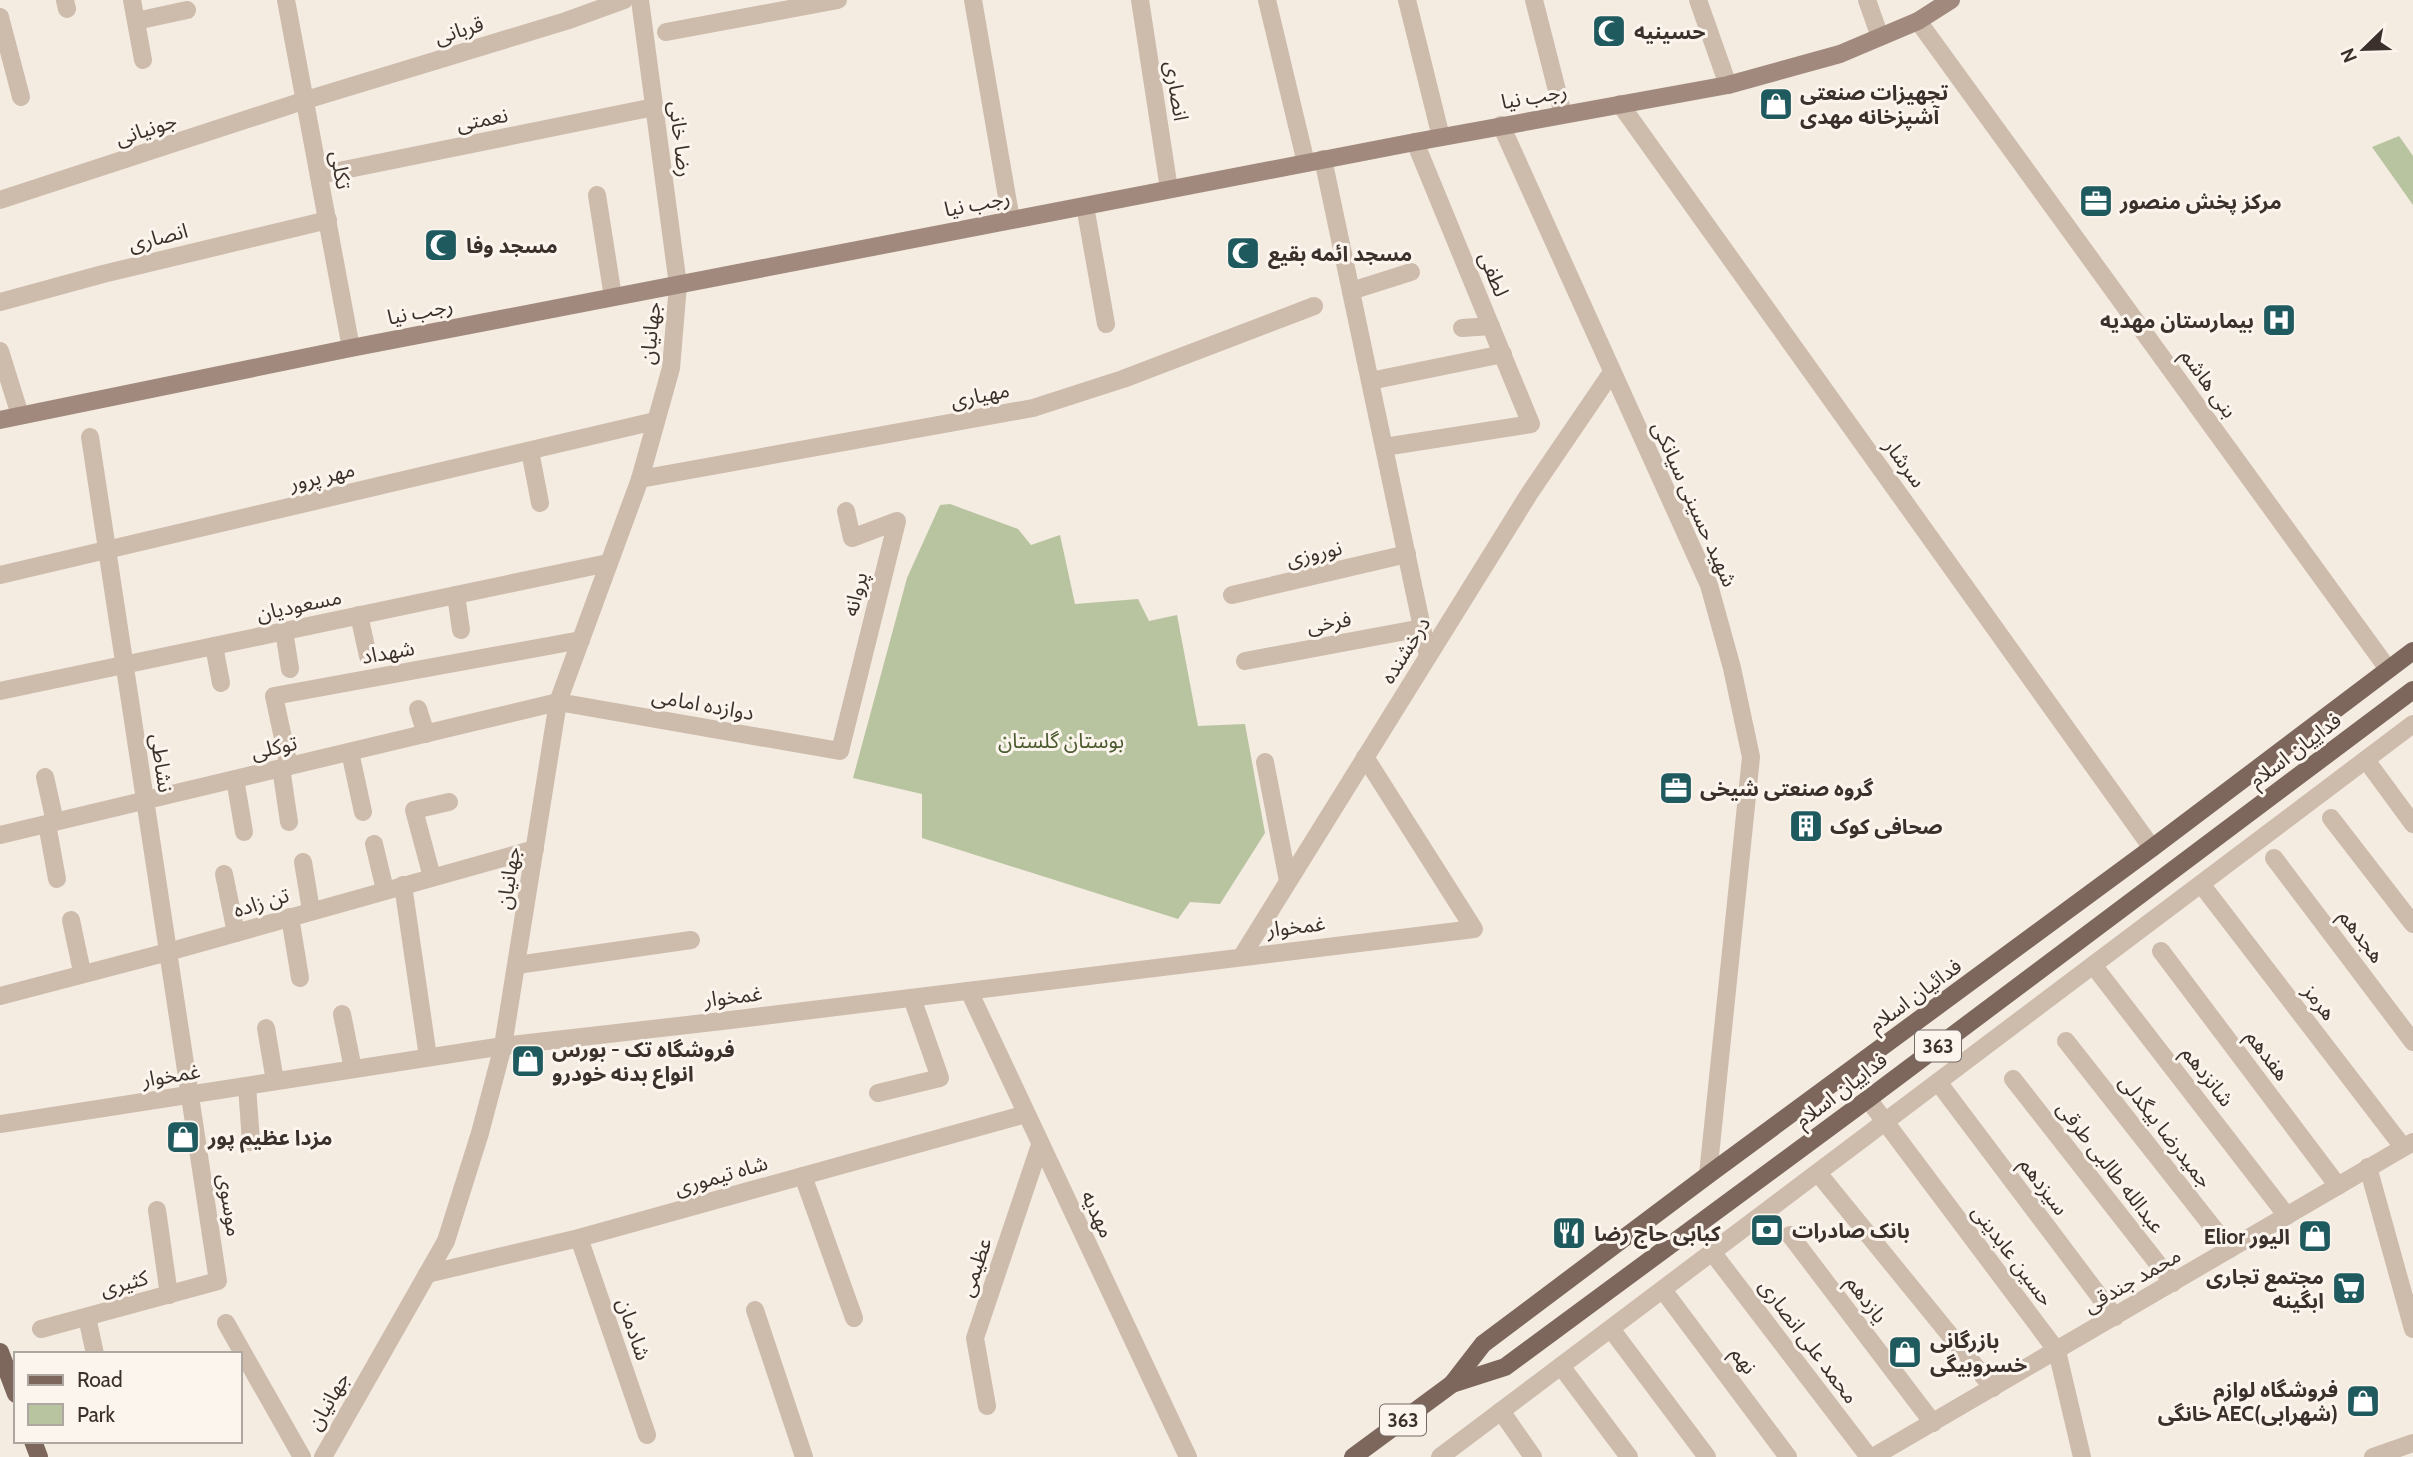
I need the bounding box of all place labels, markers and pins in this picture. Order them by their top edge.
mosque icon: حسینیه [1590,12,1628,50]
place label: حسینیه [1634,19,1706,44]
place label: تجهیزات صنعتی آشپزخانه مهدی [1800,80,1949,130]
shop icon: تجهیزات صنعتی آشپزخانه مهدی [1757,85,1795,123]
office icon: مركز پخش منصور [2077,182,2115,220]
place label: مركز پخش منصور [2119,189,2282,215]
mosque icon: مسجد وفا [422,226,460,264]
place label: مسجد وفا [466,233,558,258]
mosque icon: مسجد ائمه بقیع [1224,234,1262,272]
place label: مسجد ائمه بقیع [1268,241,1412,269]
hospital icon: بیمارستان مهدیه [2260,301,2298,339]
place label: بیمارستان مهدیه [2100,308,2254,333]
office icon: گروه صنعتی شیخی [1657,769,1695,807]
place label: گروه صنعتی شیخی [1700,776,1874,801]
building icon: صحافی کوک [1787,807,1825,845]
place label: صحافی کوک [1830,814,1943,839]
place label: فروشگاه تک - بورس انواع بدنه خودرو [552,1037,735,1089]
shop icon: فروشگاه تک - بورس انواع بدنه خودرو [509,1042,547,1080]
shop icon: مزدا عظیم پور [164,1118,202,1156]
place label: مزدا عظیم پور [207,1125,332,1153]
bank icon: بانک صادرات [1748,1211,1786,1249]
restaurant icon: کبابی حاج رضا [1550,1214,1588,1252]
shop icon: Elior الیور [2296,1217,2334,1255]
place label: بانک صادرات [1792,1218,1910,1243]
place label: کبابی حاج رضا [1594,1221,1721,1249]
place label: Elior الیور [2204,1224,2290,1249]
place label: مجتمع تجاری ابگینه [2206,1264,2324,1313]
supermarket icon: مجتمع تجاری ابگینه [2330,1269,2368,1307]
place label: بازرگانی خسروبیگی [1930,1328,2027,1377]
shop icon: بازرگانی خسروبیگی [1886,1333,1924,1371]
place label: فروشگاه‌ لوازم خانگی AEC(شهرابی) [2158,1377,2338,1426]
shop icon: فروشگاه‌ لوازم خانگی AEC(شهرابی) [2344,1382,2382,1420]

